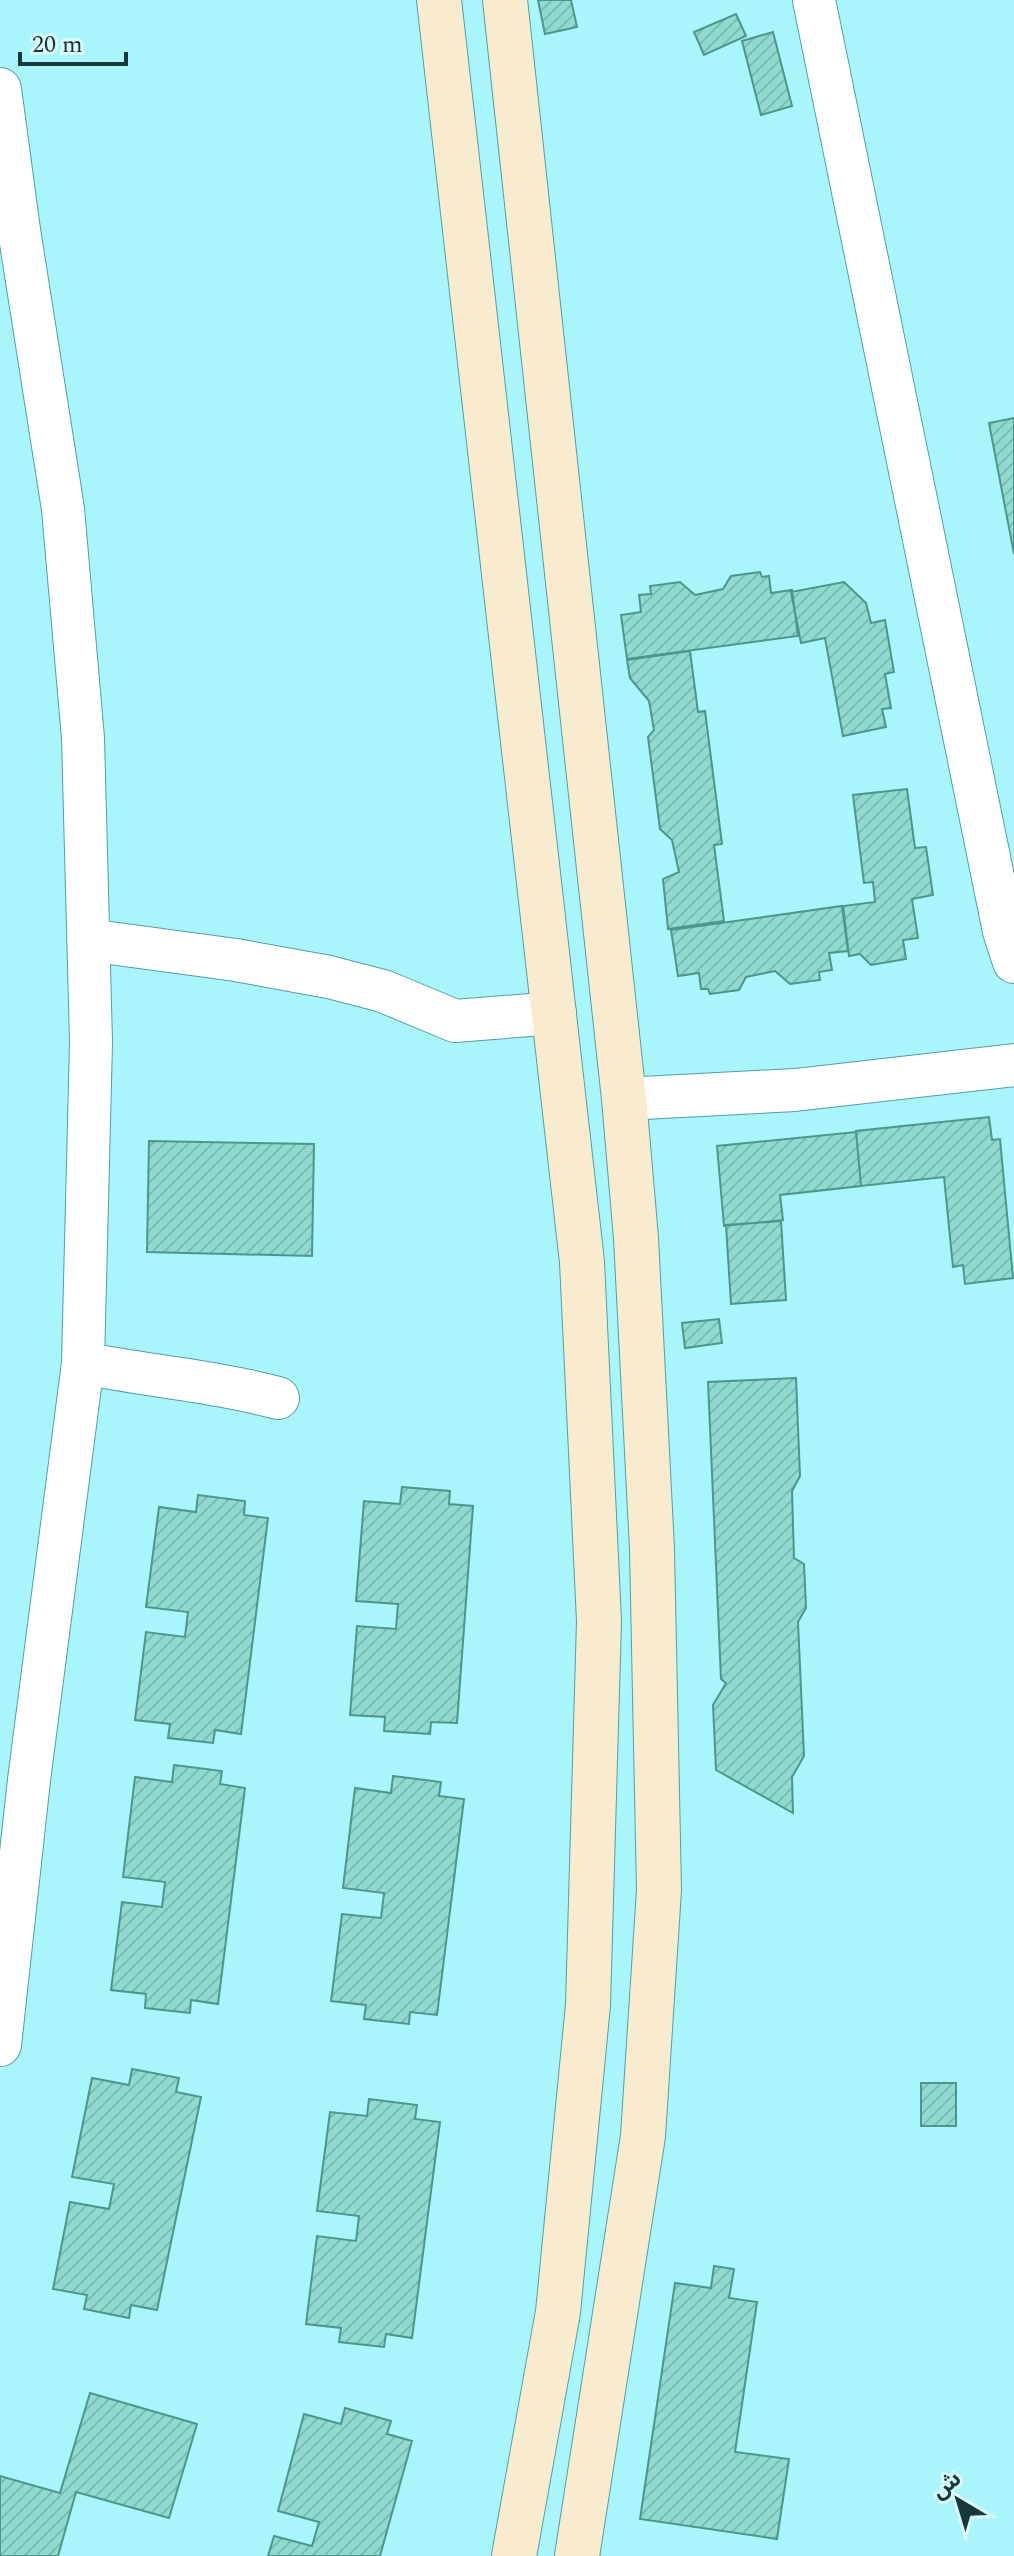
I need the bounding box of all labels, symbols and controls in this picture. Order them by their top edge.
scale bar [20,16,126,66]
text: 20 m [32,27,83,63]
north arrow [918,2460,998,2540]
text: ش [925,2463,969,2508]

